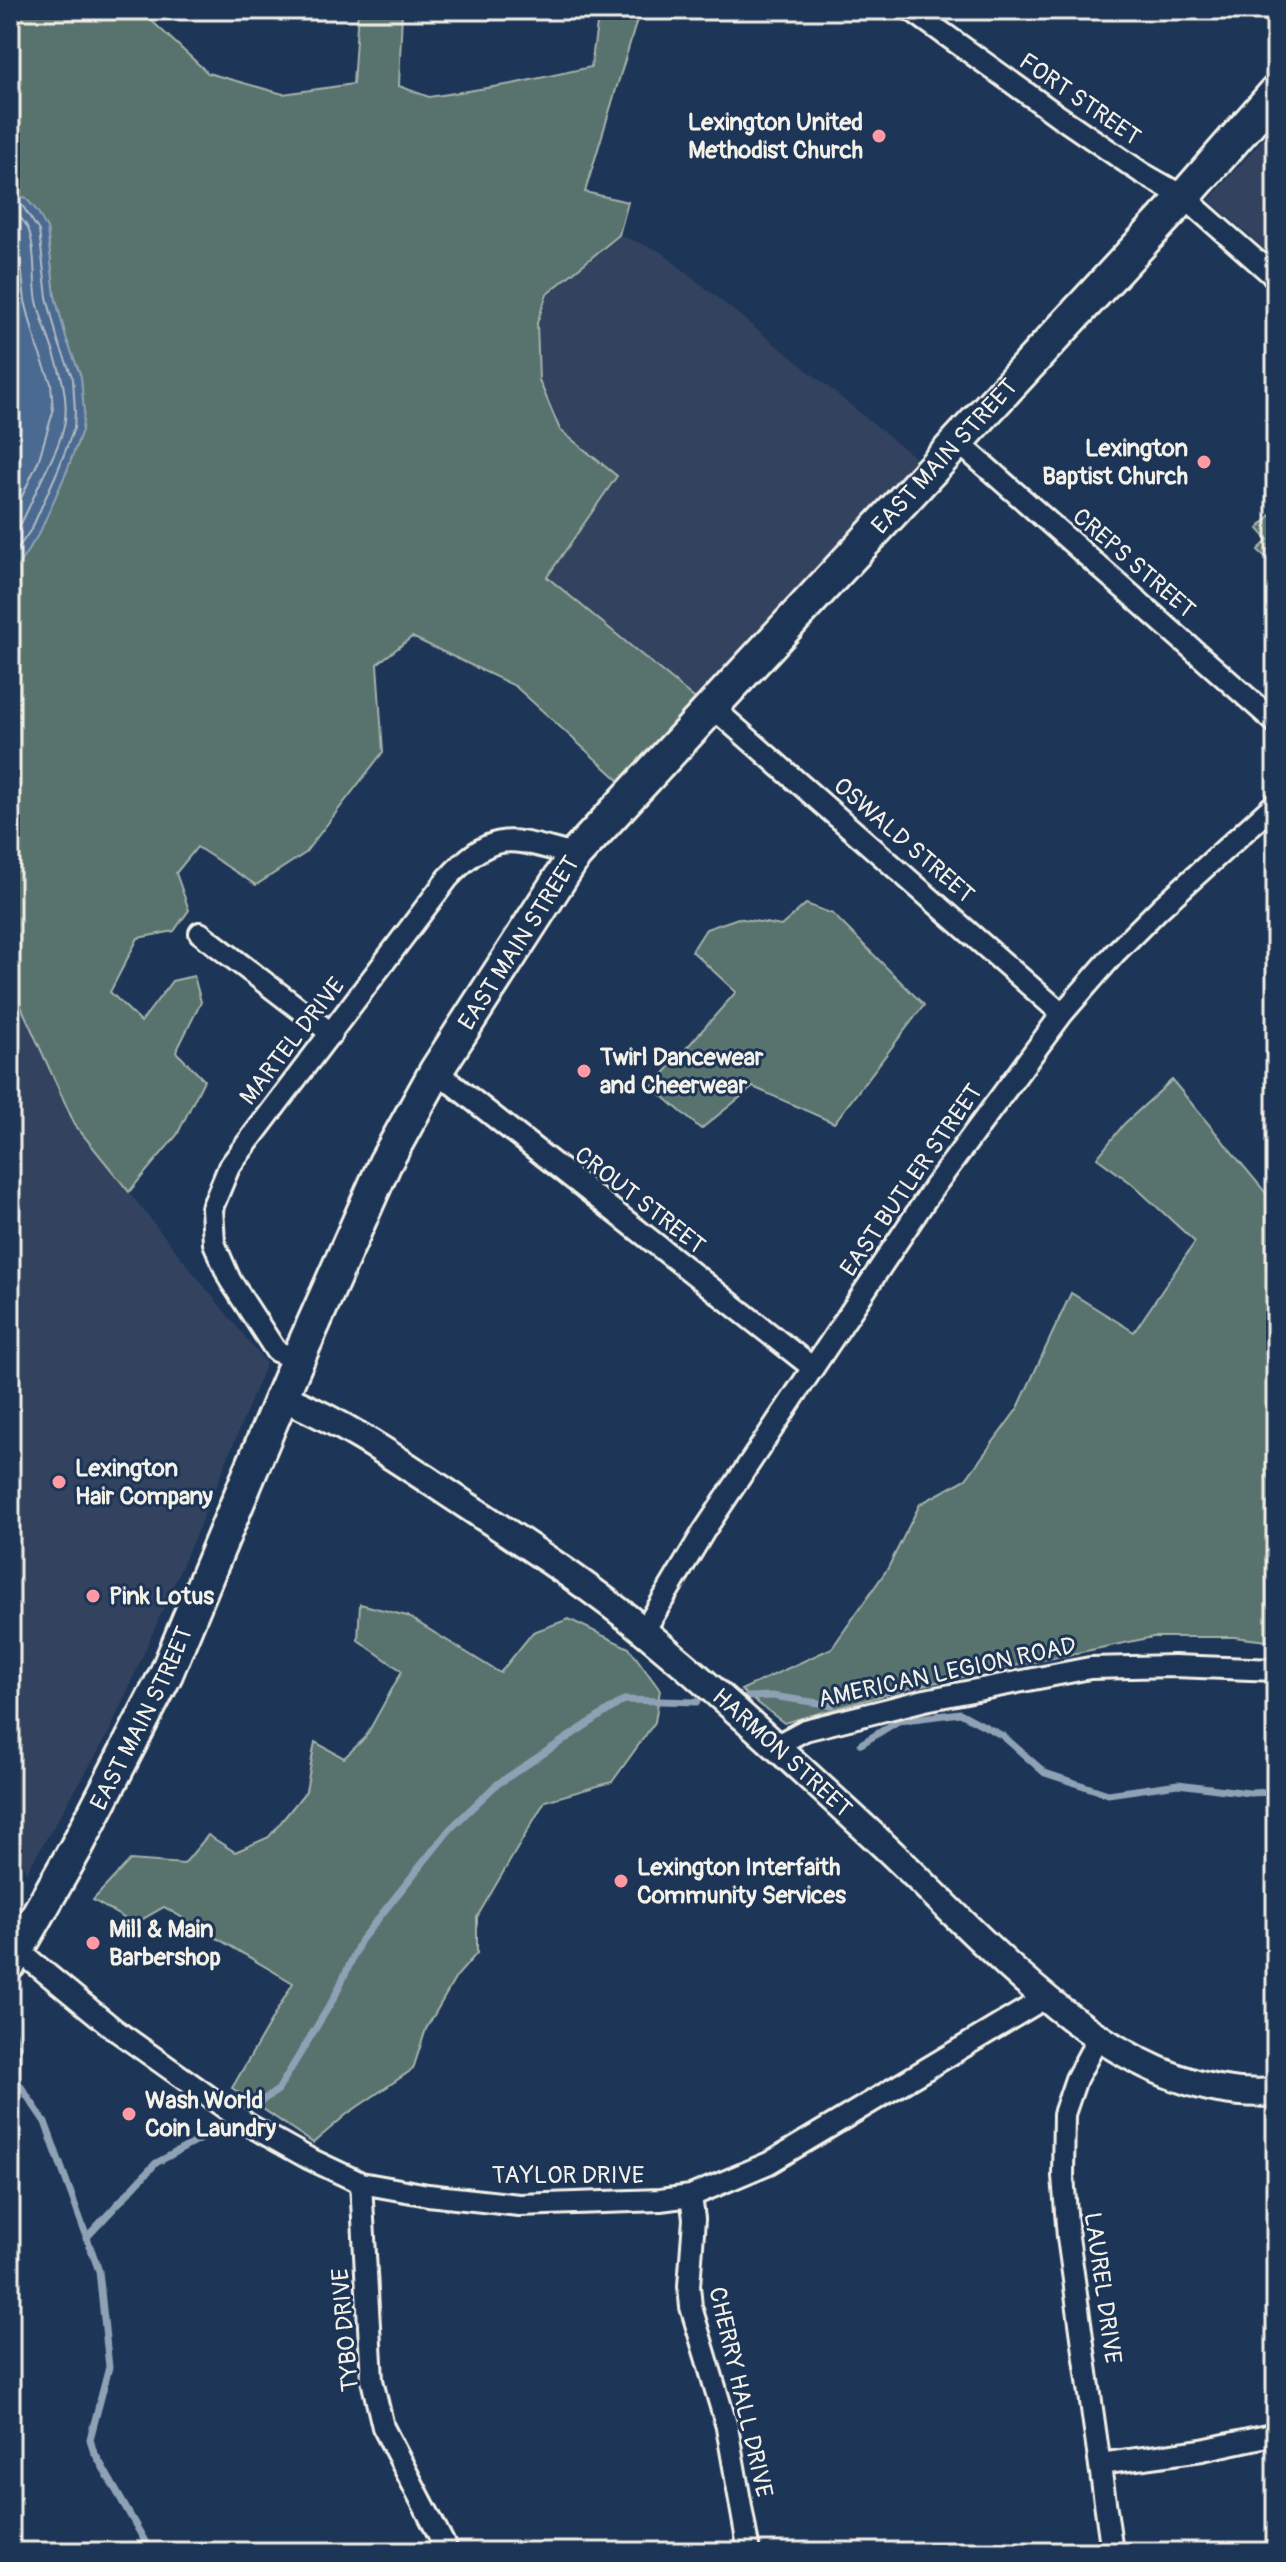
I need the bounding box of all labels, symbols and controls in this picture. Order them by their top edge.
street label: FORT STREET [1013,47,1146,152]
place label: Lexington United Methodist Church [688,108,863,165]
marker: Lexington United Methodist Church [870,127,888,145]
street label: EAST MAIN STREET [866,373,1024,540]
place label: Lexington Baptist Church [1042,434,1188,491]
marker: Lexington Baptist Church [1195,453,1213,471]
street label: CREPS STREET [1066,502,1201,625]
street label: OSWALD STREET [827,771,980,909]
street label: EAST MAIN STREET [452,851,585,1036]
street label: MARTEL DRIVE [234,972,351,1111]
place label: Twirl Dancewear and Cheerwear [599,1043,764,1100]
marker: Twirl Dancewear and Cheerwear [575,1062,593,1080]
street label: EAST BUTLER STREET [834,1079,989,1282]
street label: CROUT STREET [569,1140,711,1260]
place label: Lexington Hair Company [75,1454,214,1511]
marker: Lexington Hair Company [50,1473,68,1491]
place label: Pink Lotus [109,1582,214,1611]
marker: Pink Lotus [84,1587,102,1605]
street label: EAST MAIN STREET [84,1622,199,1815]
street label: AMERICAN LEGION ROAD [815,1631,1079,1714]
street label: HARMON STREET [706,1682,858,1824]
place label: Lexington Interfaith Community Services [637,1853,846,1910]
marker: Lexington Interfaith Community Services [612,1872,630,1890]
place label: Mill & Main Barbershop [109,1915,221,1972]
marker: Mill & Main Barbershop [84,1934,102,1952]
place label: Wash World Coin Laundry [145,2086,277,2143]
marker: Wash World Coin Laundry [120,2105,138,2123]
street label: TAYLOR DRIVE [492,2161,644,2190]
street label: LAUREL DRIVE [1078,2210,1127,2366]
street label: TYBO DRIVE [326,2267,365,2393]
street label: CHERRY HALL DRIVE [702,2284,779,2500]

